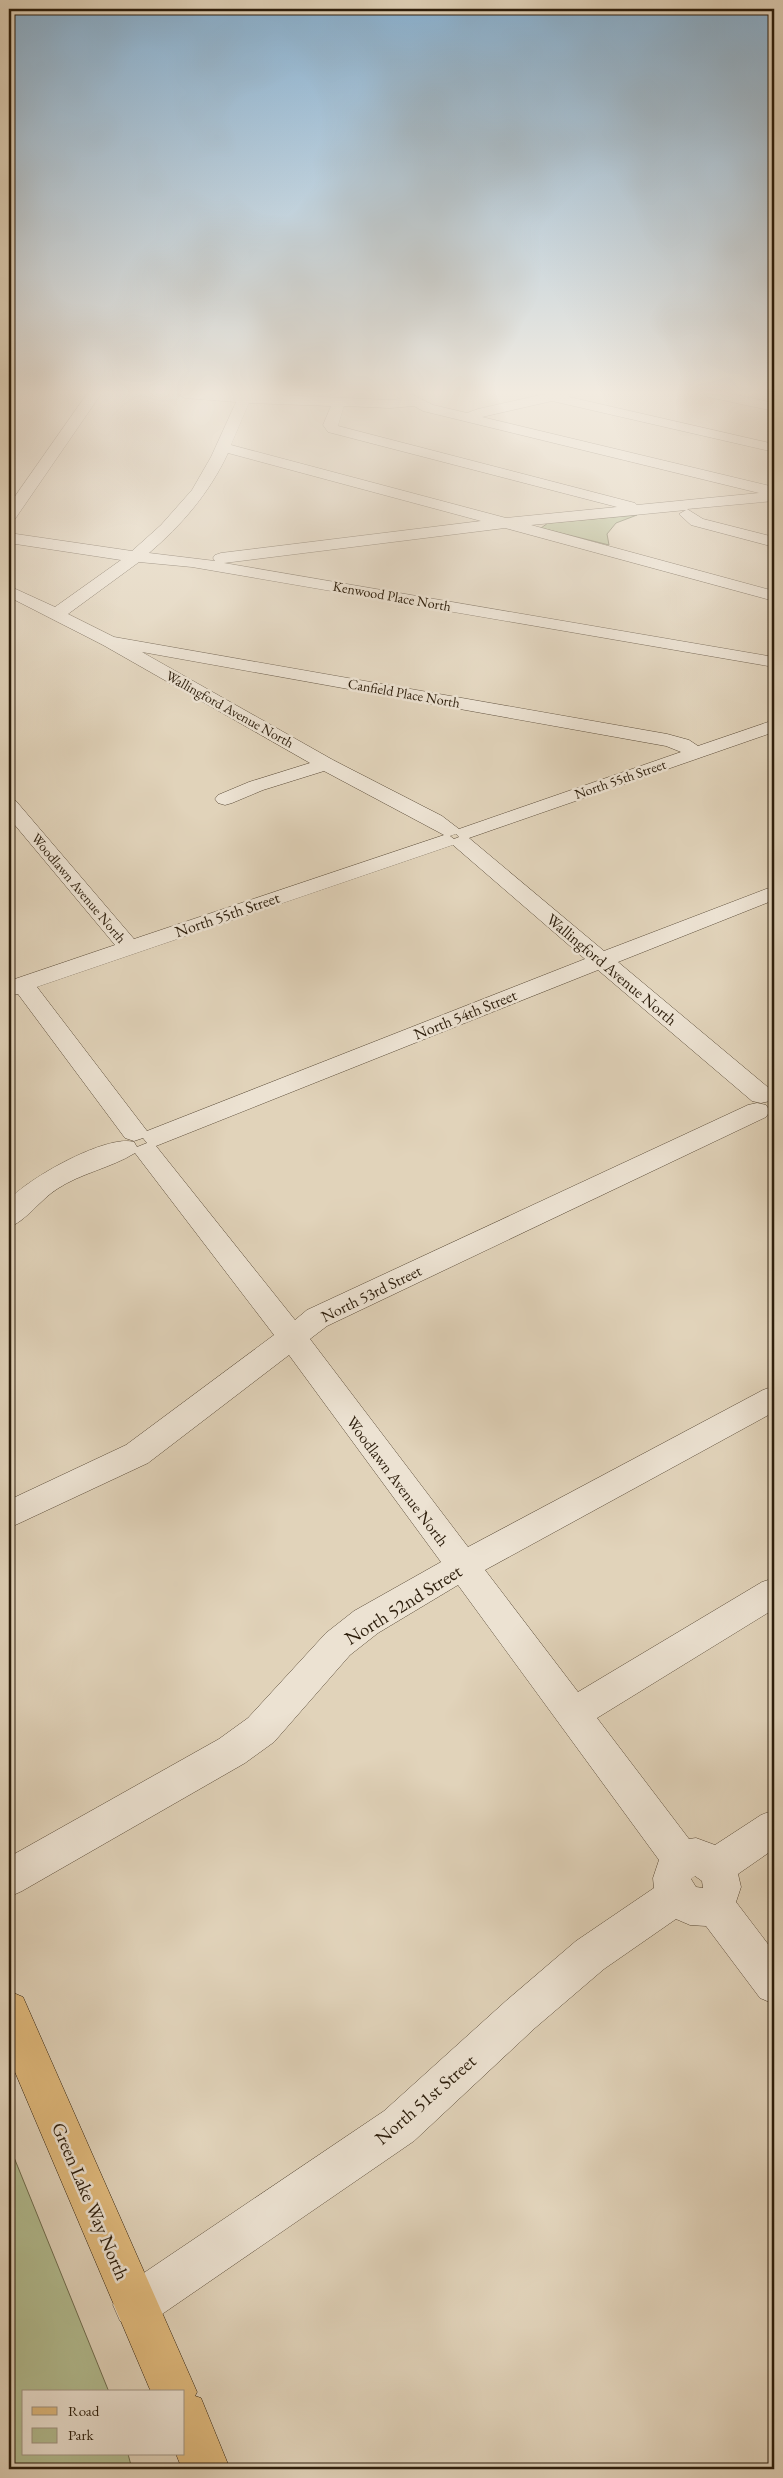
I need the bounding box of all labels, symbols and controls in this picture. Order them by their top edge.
street label: Kenwood Place North [332,577,452,615]
street label: Wallingford Avenue North [163,666,297,752]
street label: Canfield Place North [347,674,461,712]
street label: North 55th Street [572,755,669,803]
street label: Woodlawn Avenue North [28,829,130,947]
street label: North 55th Street [172,887,282,942]
street label: Wallingford Avenue North [542,909,681,1030]
street label: North 54th Street [411,984,520,1045]
street label: North 53rd Street [317,1260,425,1327]
street label: Woodlawn Avenue North [342,1412,453,1551]
street label: North 52nd Street [340,1558,467,1650]
street label: North 51st Street [369,2049,481,2150]
street label: Green Lake Way North [46,2119,135,2284]
legend [22,2390,185,2456]
text: Road [68,2401,100,2420]
text: Park [68,2425,95,2444]

